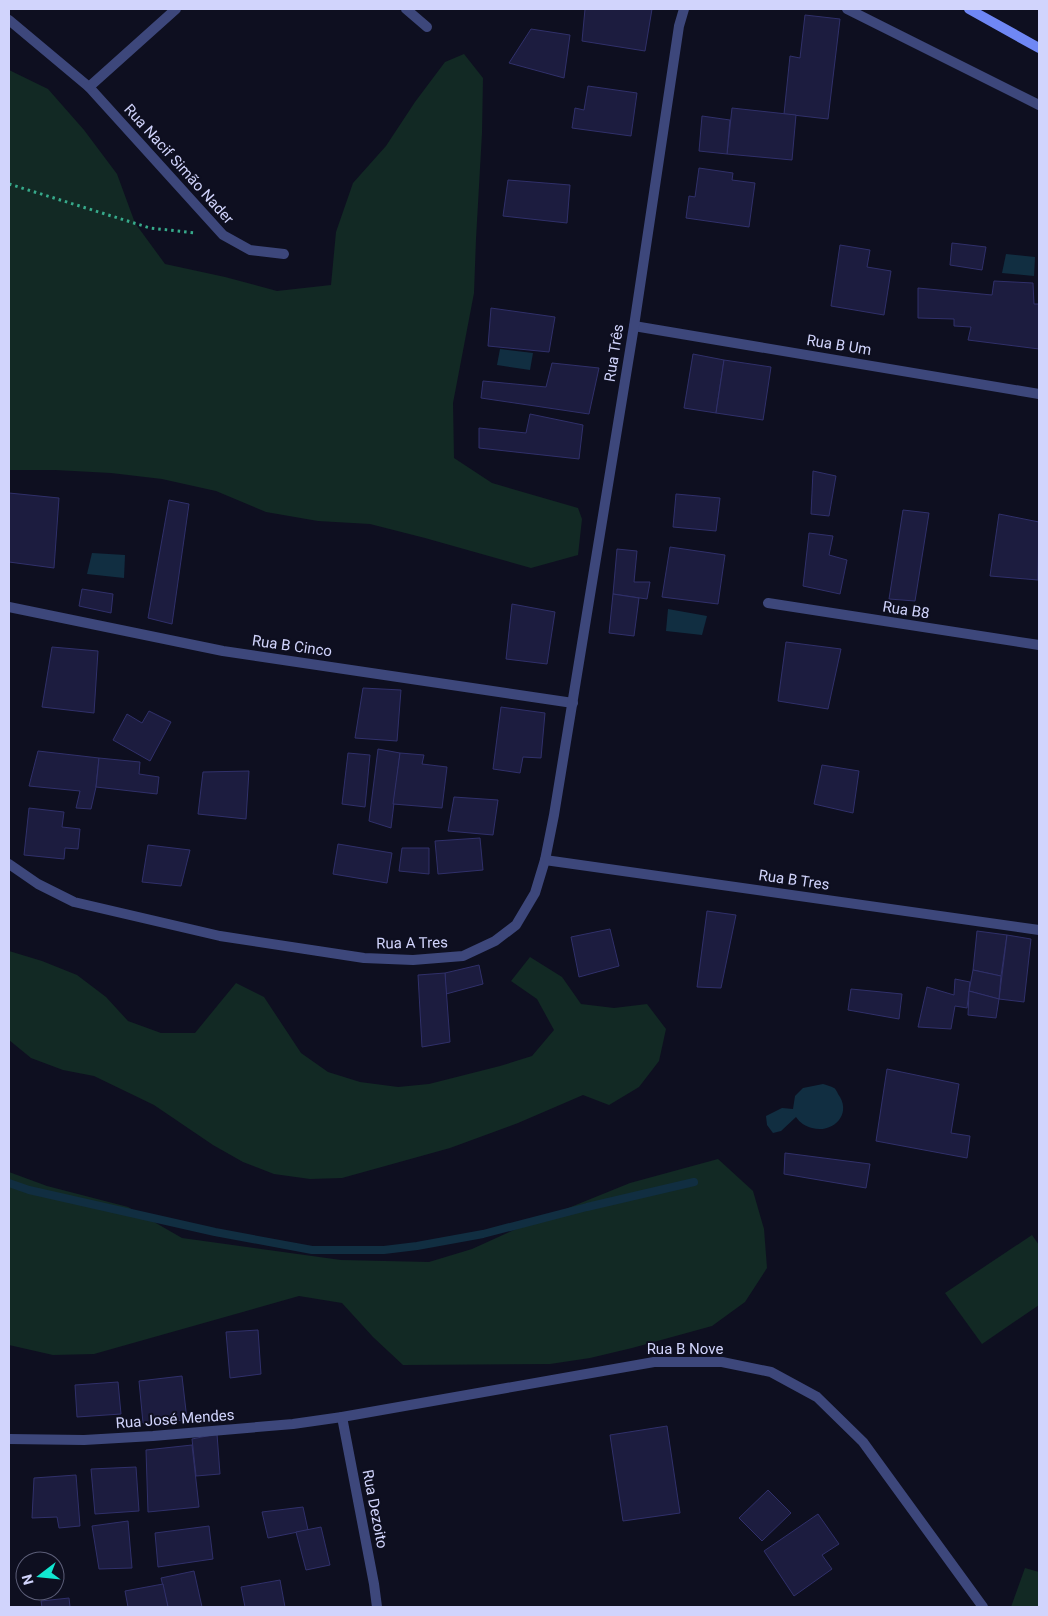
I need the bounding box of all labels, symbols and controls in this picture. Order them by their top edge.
street label: Rua Nacif Simão Nader [120,100,238,228]
street label: Rua Três [601,323,627,383]
street label: Rua B Um [805,331,873,359]
street label: Rua B8 [881,597,931,623]
street label: Rua B Cinco [251,631,333,661]
street label: Rua B Tres [757,866,831,894]
street label: Rua A Tres [376,933,448,953]
street label: Rua B Nove [647,1340,723,1358]
street label: Rua José Mendes [115,1406,235,1432]
street label: Rua Dezoito [359,1468,391,1550]
north arrow [15,1551,65,1601]
text: N [18,1573,37,1587]

